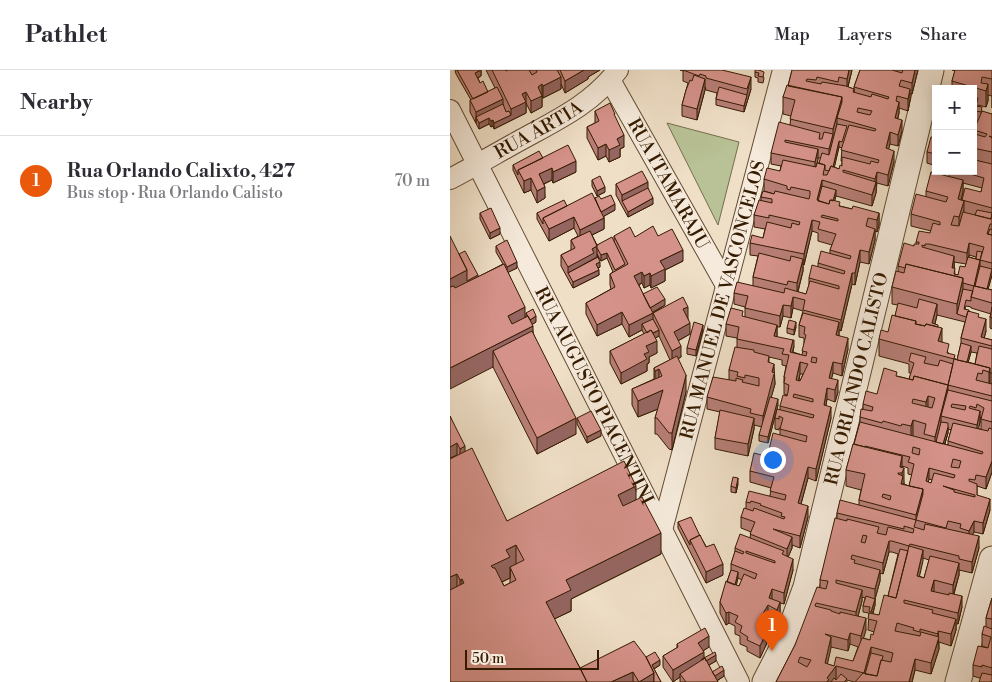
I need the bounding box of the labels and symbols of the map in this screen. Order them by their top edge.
street label: RUA ÁRTIA [490,96,588,164]
street label: RUA ITAMARAJU [622,114,715,254]
street label: RUA MANUEL DE VASCONCELOS [675,158,771,442]
street label: RUA ORLANDO CALISTO [820,270,894,488]
street label: RUA AUGUSTO PIACENTINI [529,283,659,509]
your location [760,447,786,473]
pin: 1 [756,610,788,651]
scale bar [465,647,599,670]

